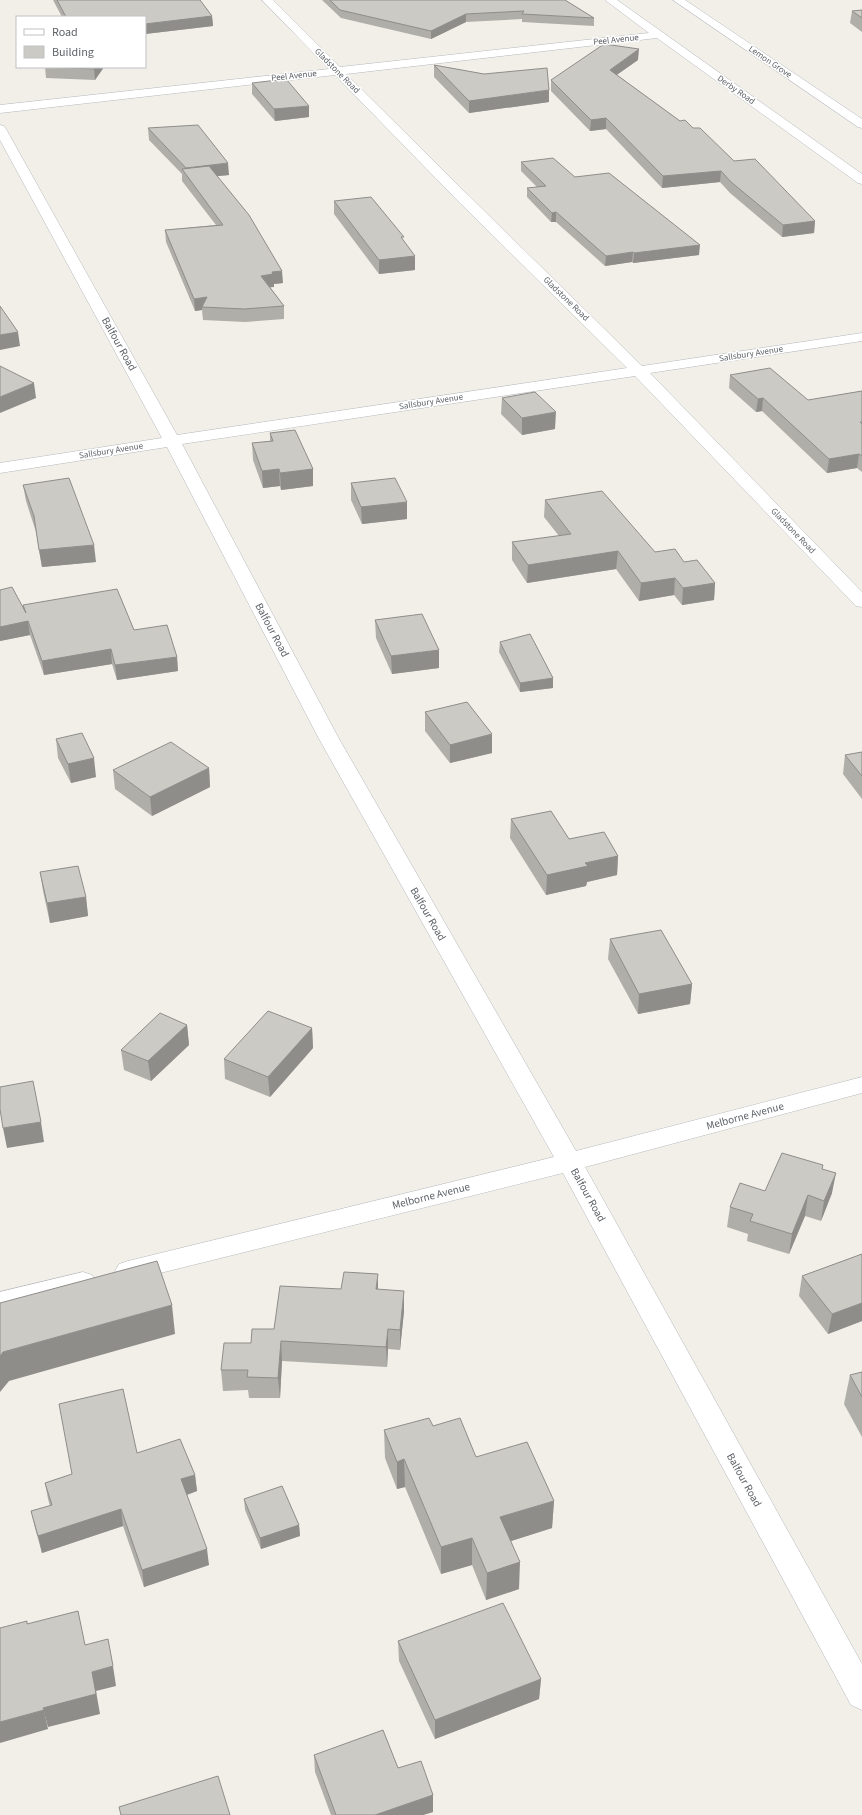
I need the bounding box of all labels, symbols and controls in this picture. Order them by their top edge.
legend [16,16,146,68]
text: Road [52,24,78,41]
street label: Peel Avenue [593,31,640,49]
street label: Lemon Grove [746,43,795,82]
text: Building [52,44,94,61]
street label: Gladstone Road [311,45,363,97]
street label: Peel Avenue [271,67,318,85]
street label: Derby Road [714,72,758,108]
street label: Gladstone Road [540,274,592,324]
street label: Balfour Road [98,314,140,374]
street label: Sallsbury Avenue [718,342,784,365]
street label: Sallsbury Avenue [398,390,464,413]
street label: Sallsbury Avenue [78,439,144,462]
street label: Gladstone Road [768,505,818,557]
street label: Balfour Road [251,600,293,660]
street label: Balfour Road [407,884,449,944]
street label: Melborne Avenue [705,1098,786,1134]
street label: Balfour Road [567,1165,609,1225]
street label: Melborne Avenue [391,1179,472,1213]
street label: Balfour Road [723,1450,765,1510]

